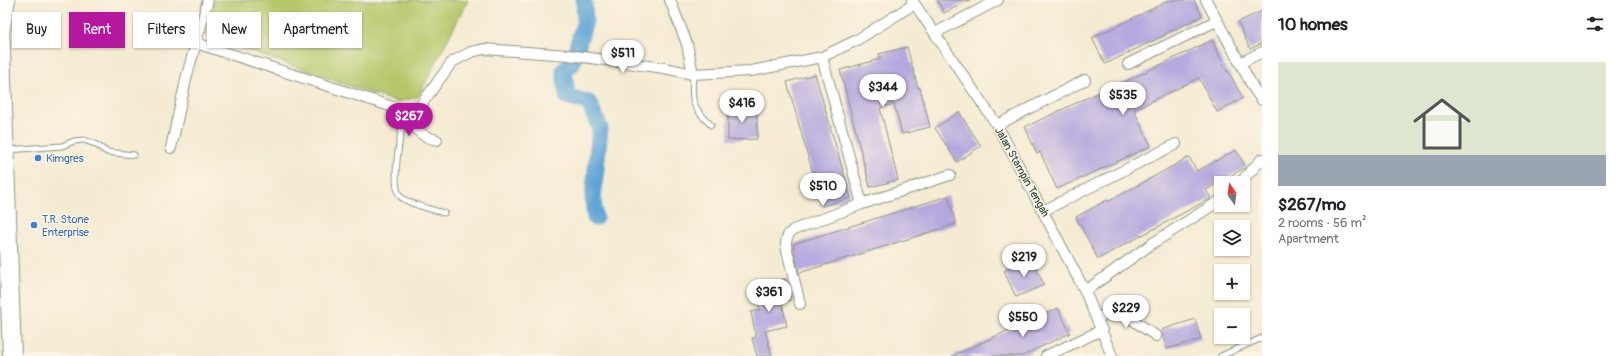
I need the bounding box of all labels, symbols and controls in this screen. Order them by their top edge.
chip: Buy [12,12,61,48]
chip: Rent [69,12,125,48]
chip: Filters [133,12,199,48]
chip: New [207,12,261,48]
chip: Apartment [269,12,362,48]
icon: filters [1584,13,1606,35]
text: 10 homes [1278,14,1348,35]
pin: $511 [599,40,647,74]
text: $511 [611,45,635,61]
pin: $344 [859,74,907,108]
text: $344 [868,79,898,95]
pin: $535 [1099,82,1147,116]
text: $535 [1109,87,1137,103]
icon: home [1406,88,1478,160]
pin: $416 [718,90,766,124]
text: $416 [728,95,756,111]
pin: $267 [385,103,433,137]
text: $267 [395,108,423,124]
street label: Jalan Stampin Tengah [992,125,1052,219]
place label: Kimgres [46,152,84,165]
marker: Kimgres [33,153,43,163]
pin: $510 [799,173,847,207]
north arrow [1214,176,1250,212]
map controls [1214,176,1250,344]
text: $510 [809,178,837,194]
text: $267/mo [1278,194,1346,215]
place label: T.R. Stone Enterprise [42,213,90,239]
text: 2 rooms · 56 m² [1278,215,1366,231]
marker: T.R. Stone Enterprise [29,220,39,230]
button: layers [1214,220,1250,256]
text: Apartment [1278,231,1339,247]
pin: $219 [1000,244,1048,278]
text: $219 [1011,249,1037,265]
button: + [1214,264,1250,300]
pin: $361 [745,279,793,313]
text: $361 [756,284,782,300]
pin: $229 [1102,295,1150,329]
text: $229 [1112,300,1140,316]
pin: $550 [999,304,1047,338]
button: − [1214,308,1250,344]
text: $550 [1008,309,1038,325]

